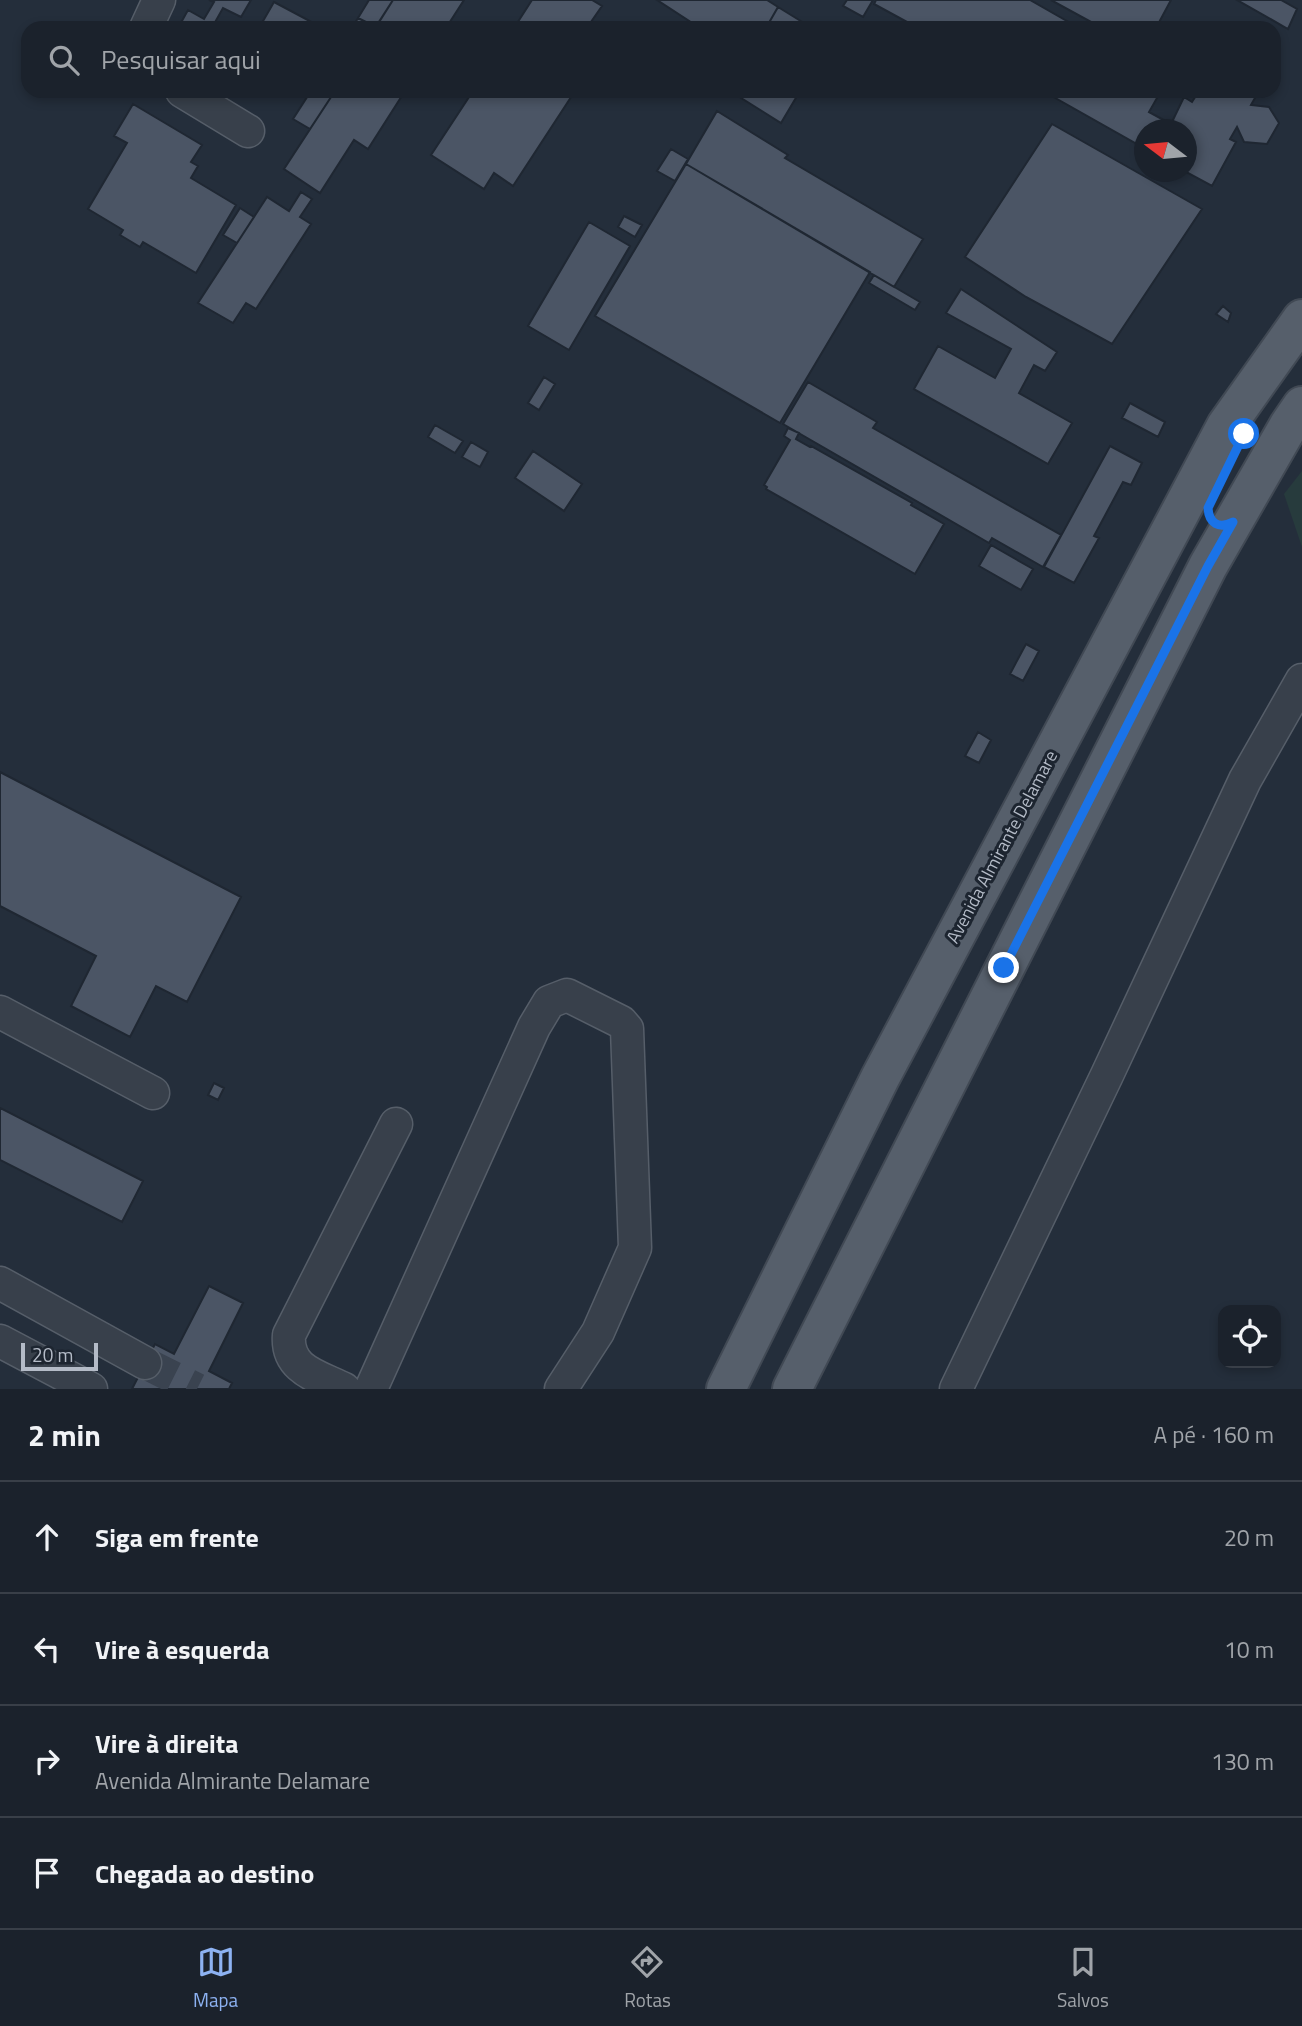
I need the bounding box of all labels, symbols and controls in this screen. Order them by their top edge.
search box [21,21,1281,98]
text: Pesquisar aqui [101,40,261,79]
icon: search [45,41,83,79]
north arrow [1134,119,1197,182]
route start [1228,418,1259,449]
street label: Avenida Almirante Delamare [939,745,1064,948]
route end [988,952,1019,983]
map controls [1218,1305,1281,1368]
button: locate [1218,1305,1281,1368]
scale bar [21,1340,98,1372]
text: 20 m [32,1340,73,1369]
text: 2 min [28,1412,101,1458]
text: A pé · 160 m [1153,1417,1274,1452]
icon: ahead [28,1518,66,1556]
text: Siga em frente [95,1518,259,1557]
text: 20 m [1224,1520,1274,1555]
icon: left [28,1630,66,1668]
text: Vire à esquerda [95,1630,270,1669]
text: 10 m [1224,1632,1274,1667]
text: Vire à direita [95,1724,238,1763]
icon: right [28,1742,66,1780]
text: 130 m [1211,1744,1274,1779]
text: Avenida Almirante Delamare [95,1763,370,1798]
icon: arrive [28,1854,66,1892]
text: Chegada ao destino [95,1854,314,1893]
tab: Mapa [193,1943,238,2014]
tab: Rotas [624,1943,671,2014]
tab: Salvos [1057,1943,1109,2014]

